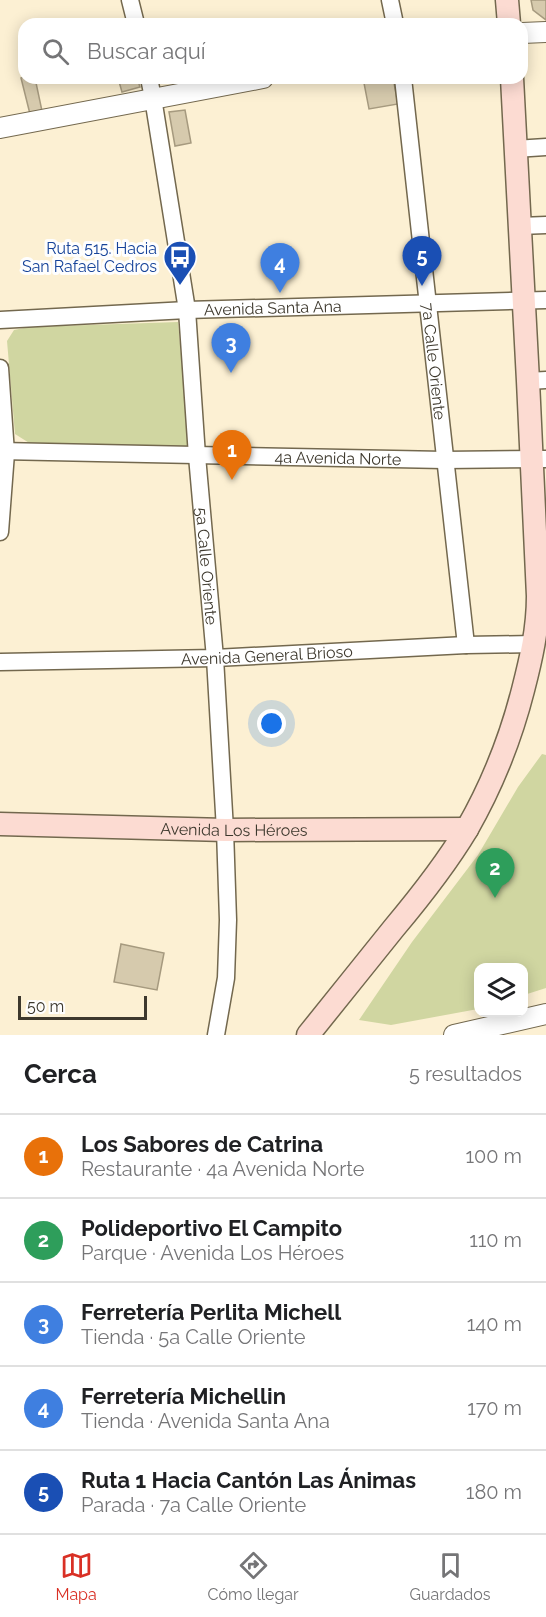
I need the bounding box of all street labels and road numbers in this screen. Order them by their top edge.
street label: Avenida Santa Ana [204,297,342,320]
street label: 7a Calle Oriente [418,302,449,421]
street label: 4a Avenida Norte [274,448,401,469]
street label: 5a Calle Oriente [192,507,221,626]
street label: Avenida General Brioso [181,642,353,669]
street label: Avenida Los Héroes [160,819,308,840]

